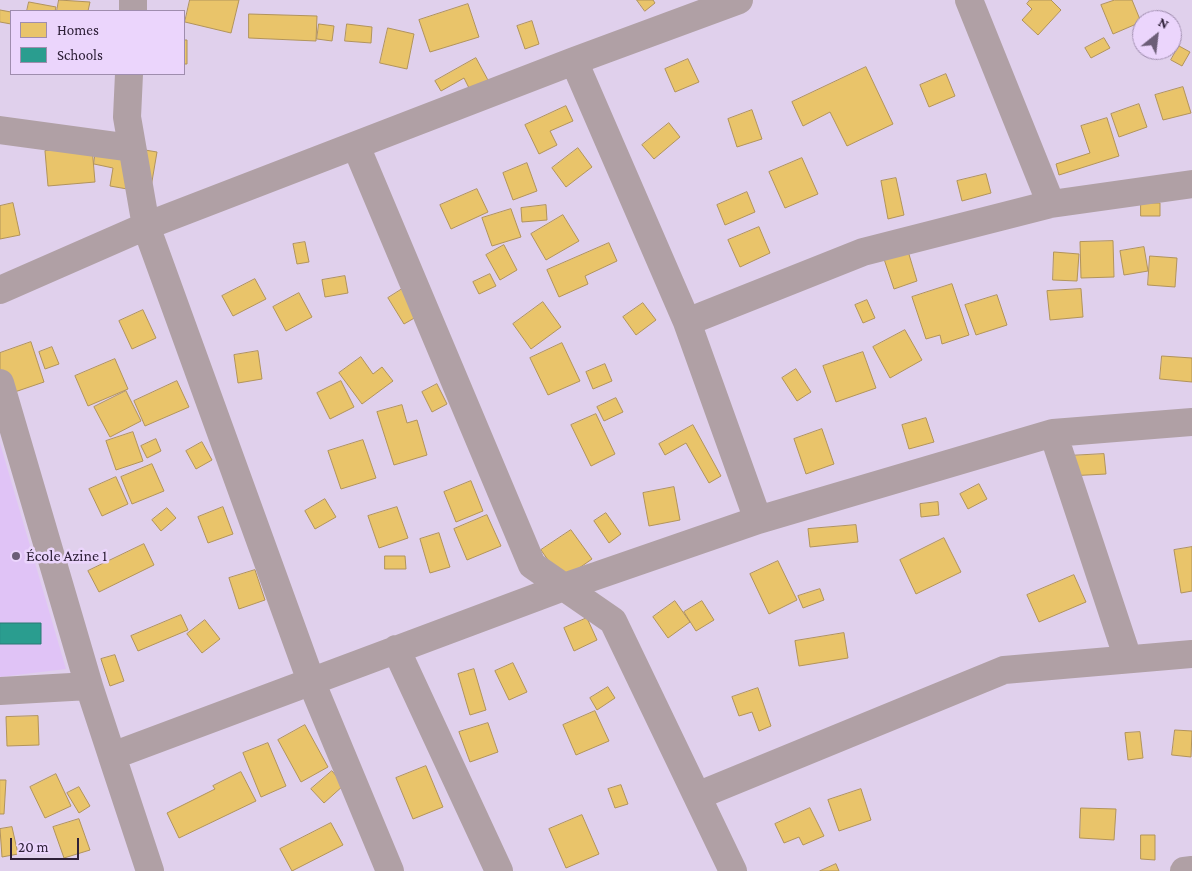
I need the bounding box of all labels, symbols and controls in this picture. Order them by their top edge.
legend [10,10,185,75]
north arrow [1132,10,1182,60]
text: N [1156,13,1172,32]
text: Homes [57,22,99,38]
text: Schools [57,47,103,63]
place label: École Azine 1 [26,546,107,566]
marker: École Azine 1 [10,550,22,562]
scale bar [12,828,81,860]
text: 20 m [18,839,49,855]

